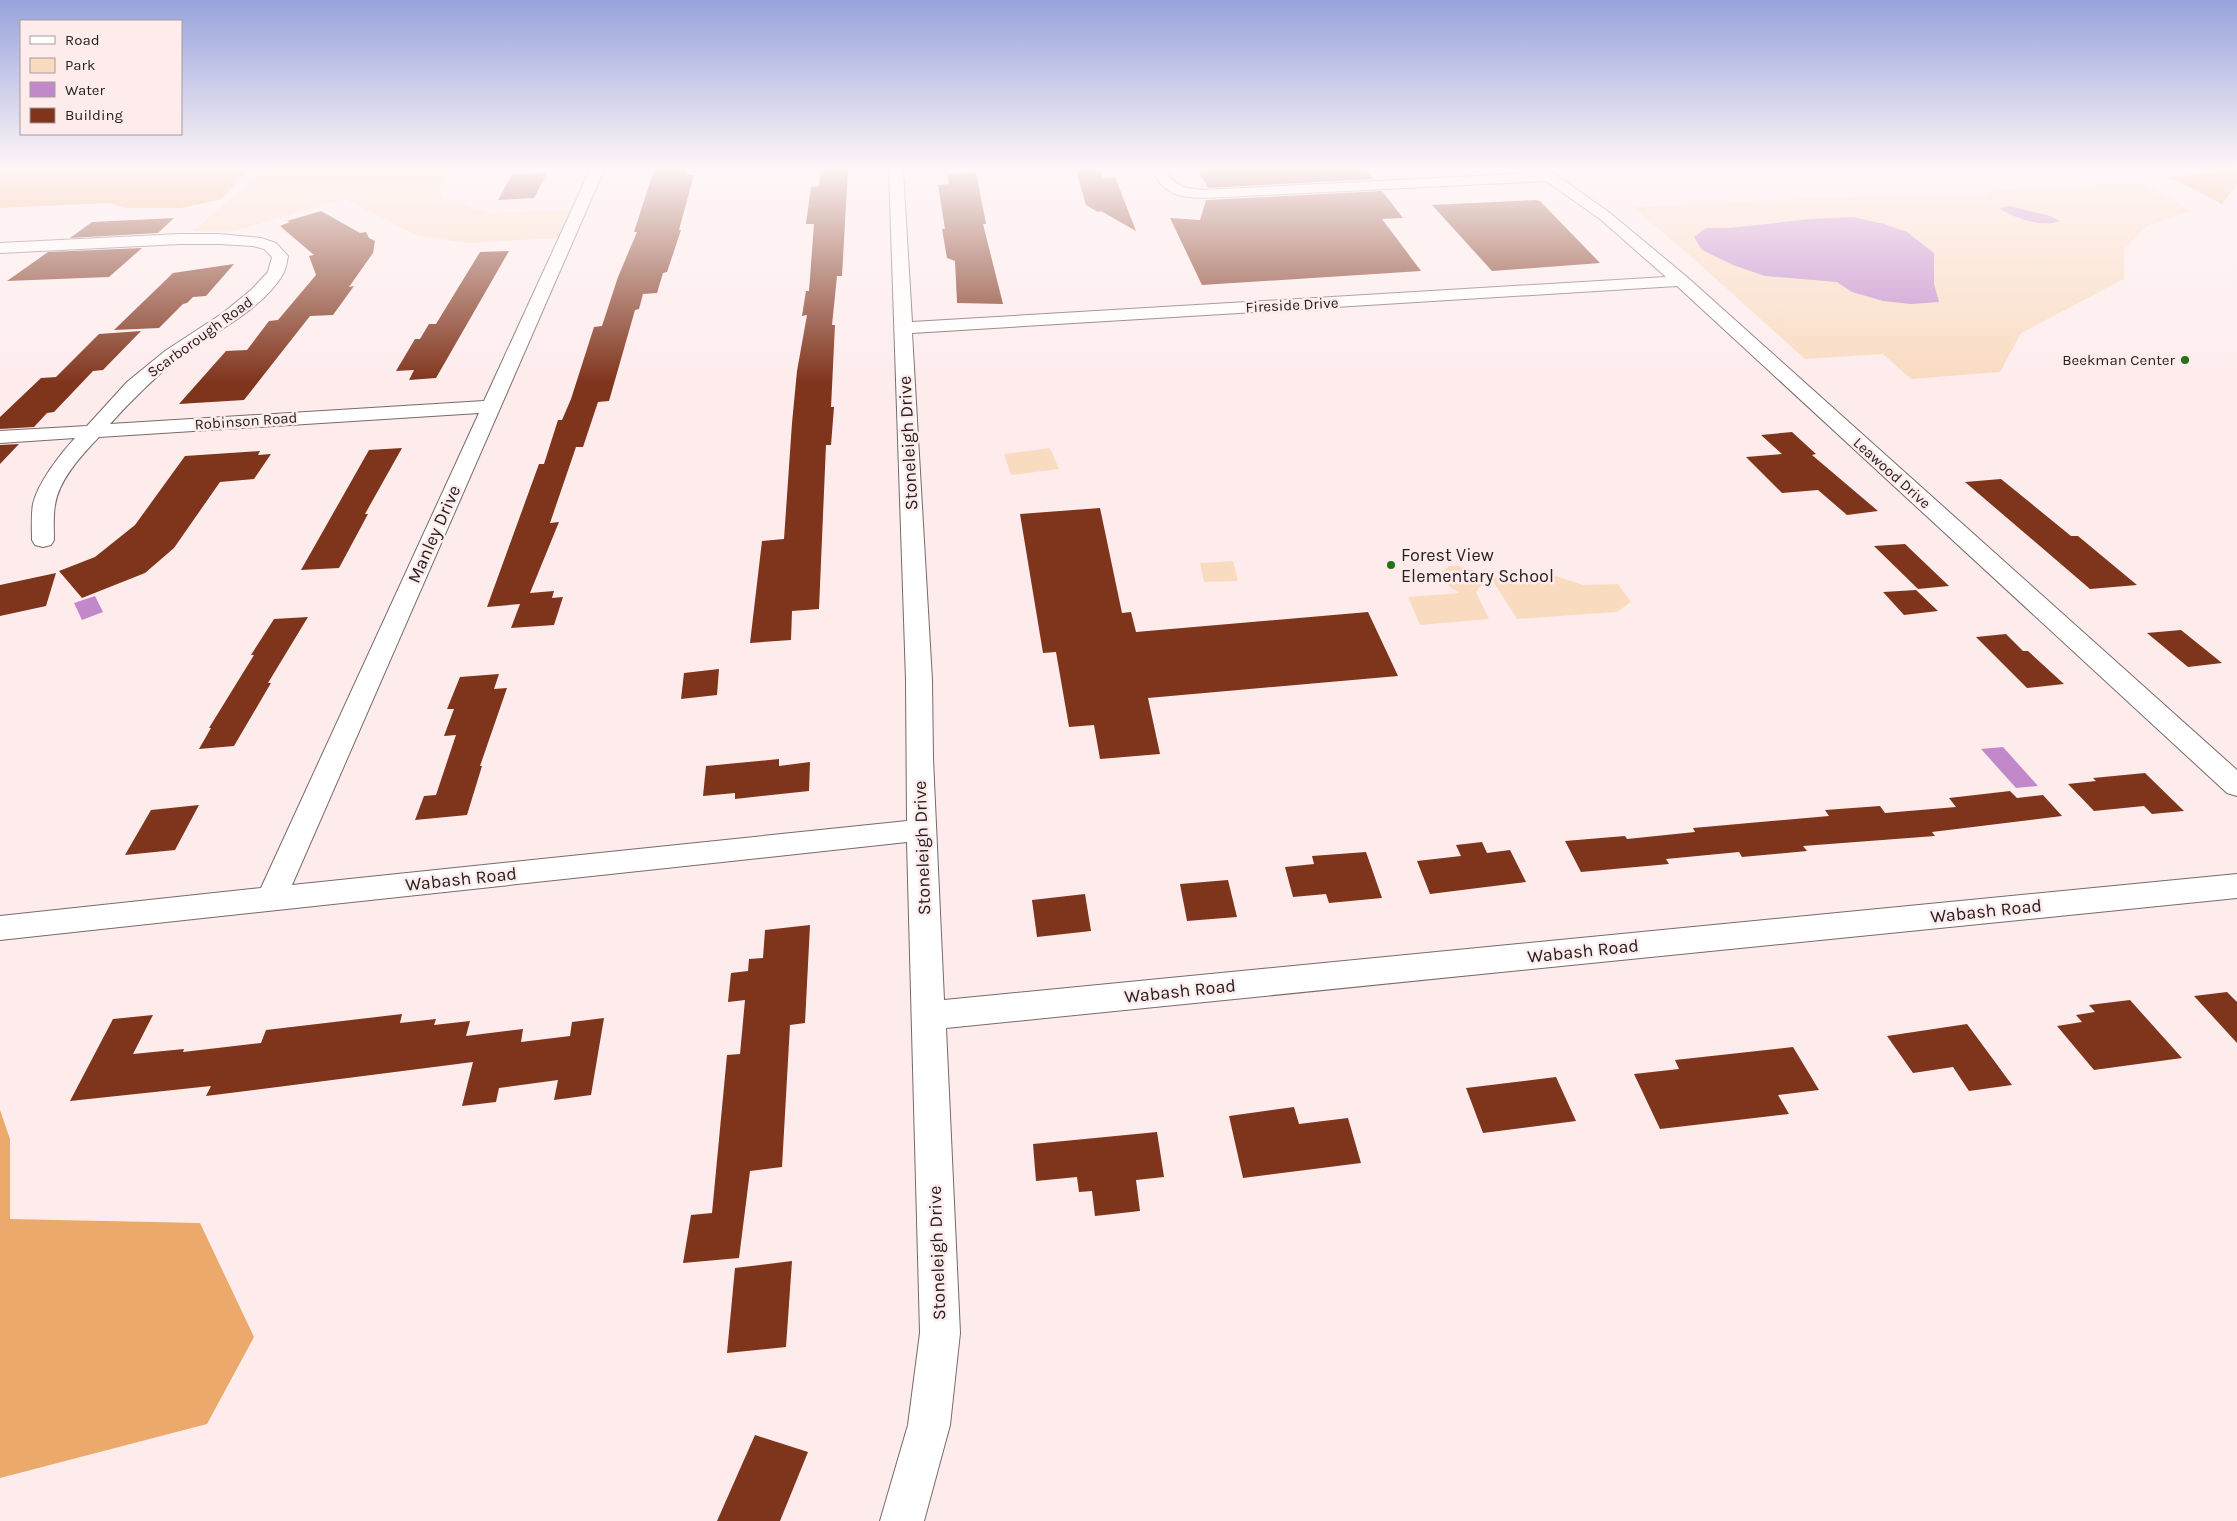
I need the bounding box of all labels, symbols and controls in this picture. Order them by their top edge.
legend [20,20,182,135]
text: Road [65,31,100,49]
text: Park [65,56,95,74]
text: Water [65,81,106,99]
text: Building [65,106,123,124]
street label: Scarborough Road [144,293,256,381]
street label: Fireside Drive [1245,294,1339,316]
place label: Beekman Center [2062,351,2176,369]
marker: Beekman Center [2179,354,2191,366]
street label: Stoneleigh Drive [893,375,923,511]
street label: Robinson Road [194,408,298,434]
street label: Leawood Drive [1850,434,1934,512]
street label: Manley Drive [403,482,465,586]
place label: Forest View Elementary School [1401,544,1554,587]
marker: Forest View Elementary School [1385,559,1397,571]
street label: Stoneleigh Drive [909,780,935,916]
street label: Wabash Road [404,862,518,896]
street label: Wabash Road [1929,894,2043,928]
street label: Wabash Road [1526,934,1640,968]
street label: Wabash Road [1123,974,1237,1008]
street label: Stoneleigh Drive [924,1185,950,1321]

